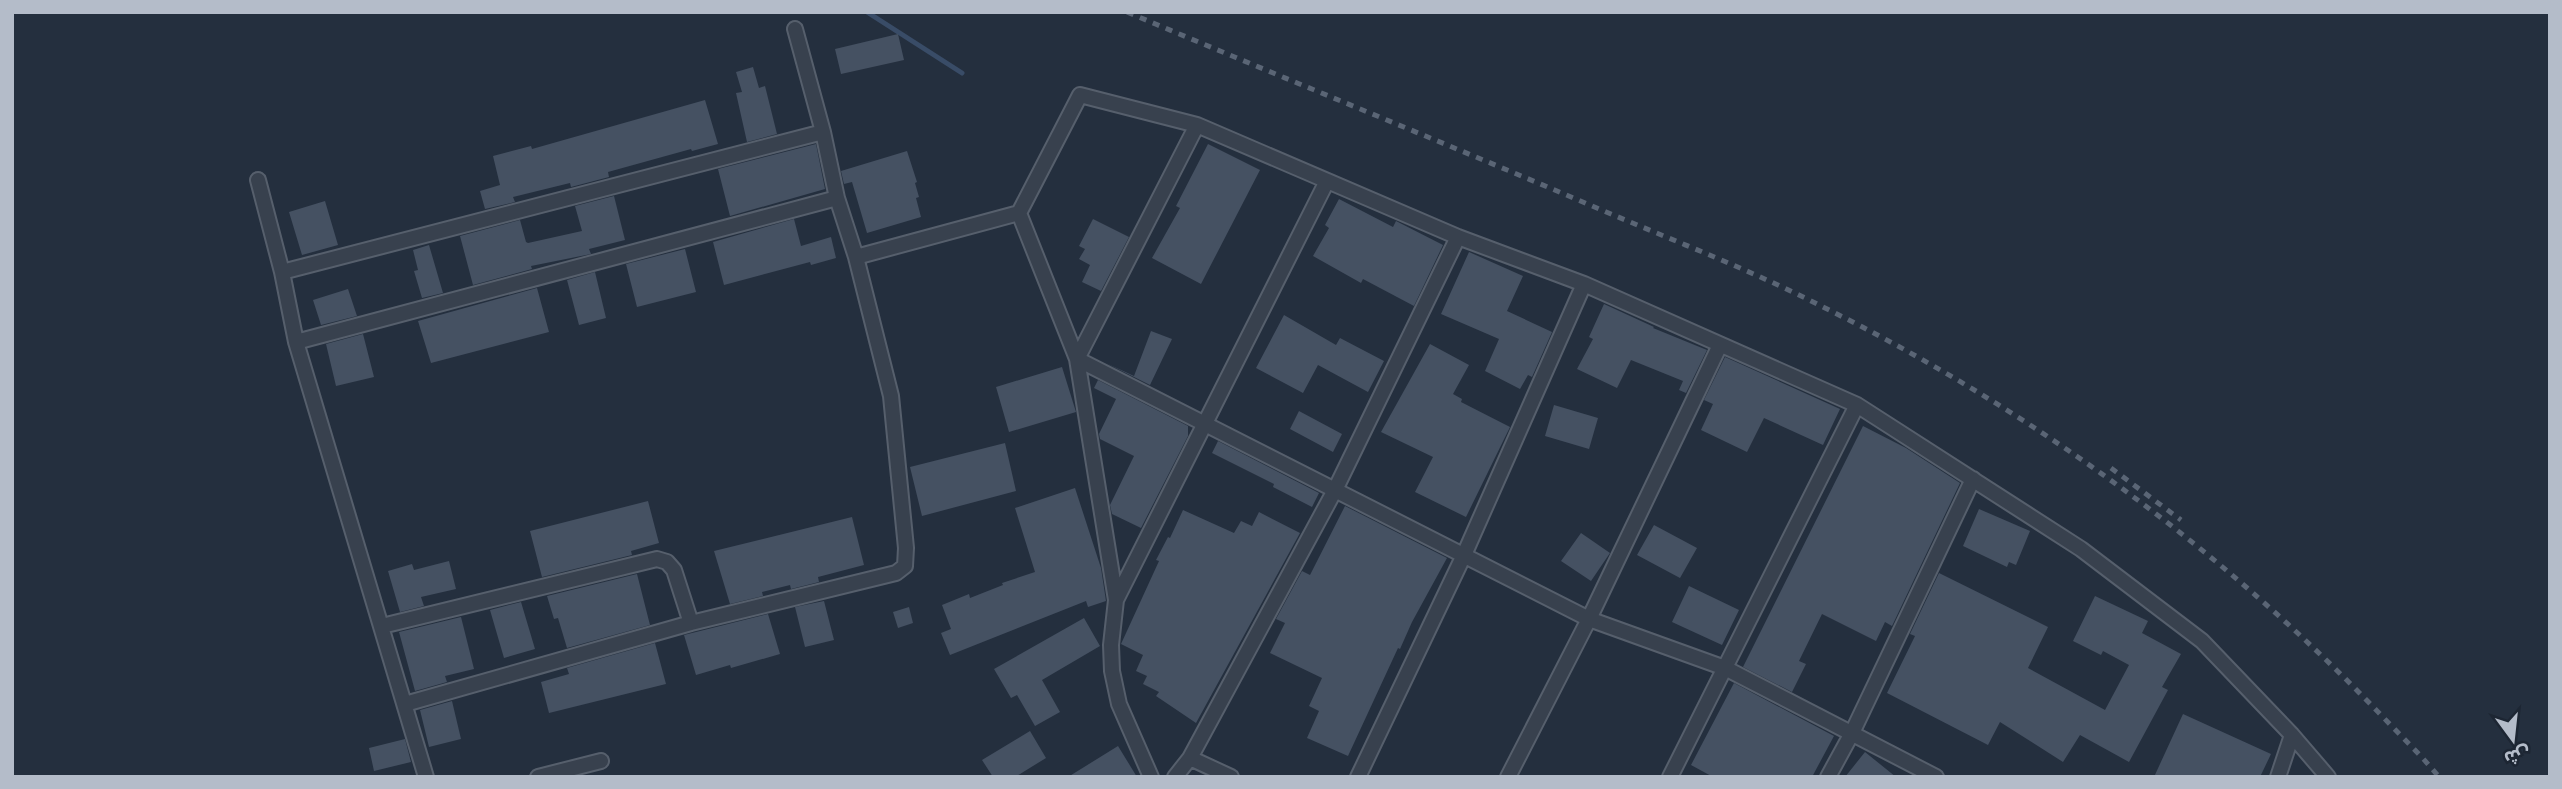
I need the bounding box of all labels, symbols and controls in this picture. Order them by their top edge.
north arrow [2478,705,2548,775]
text: ش [2502,741,2533,771]

